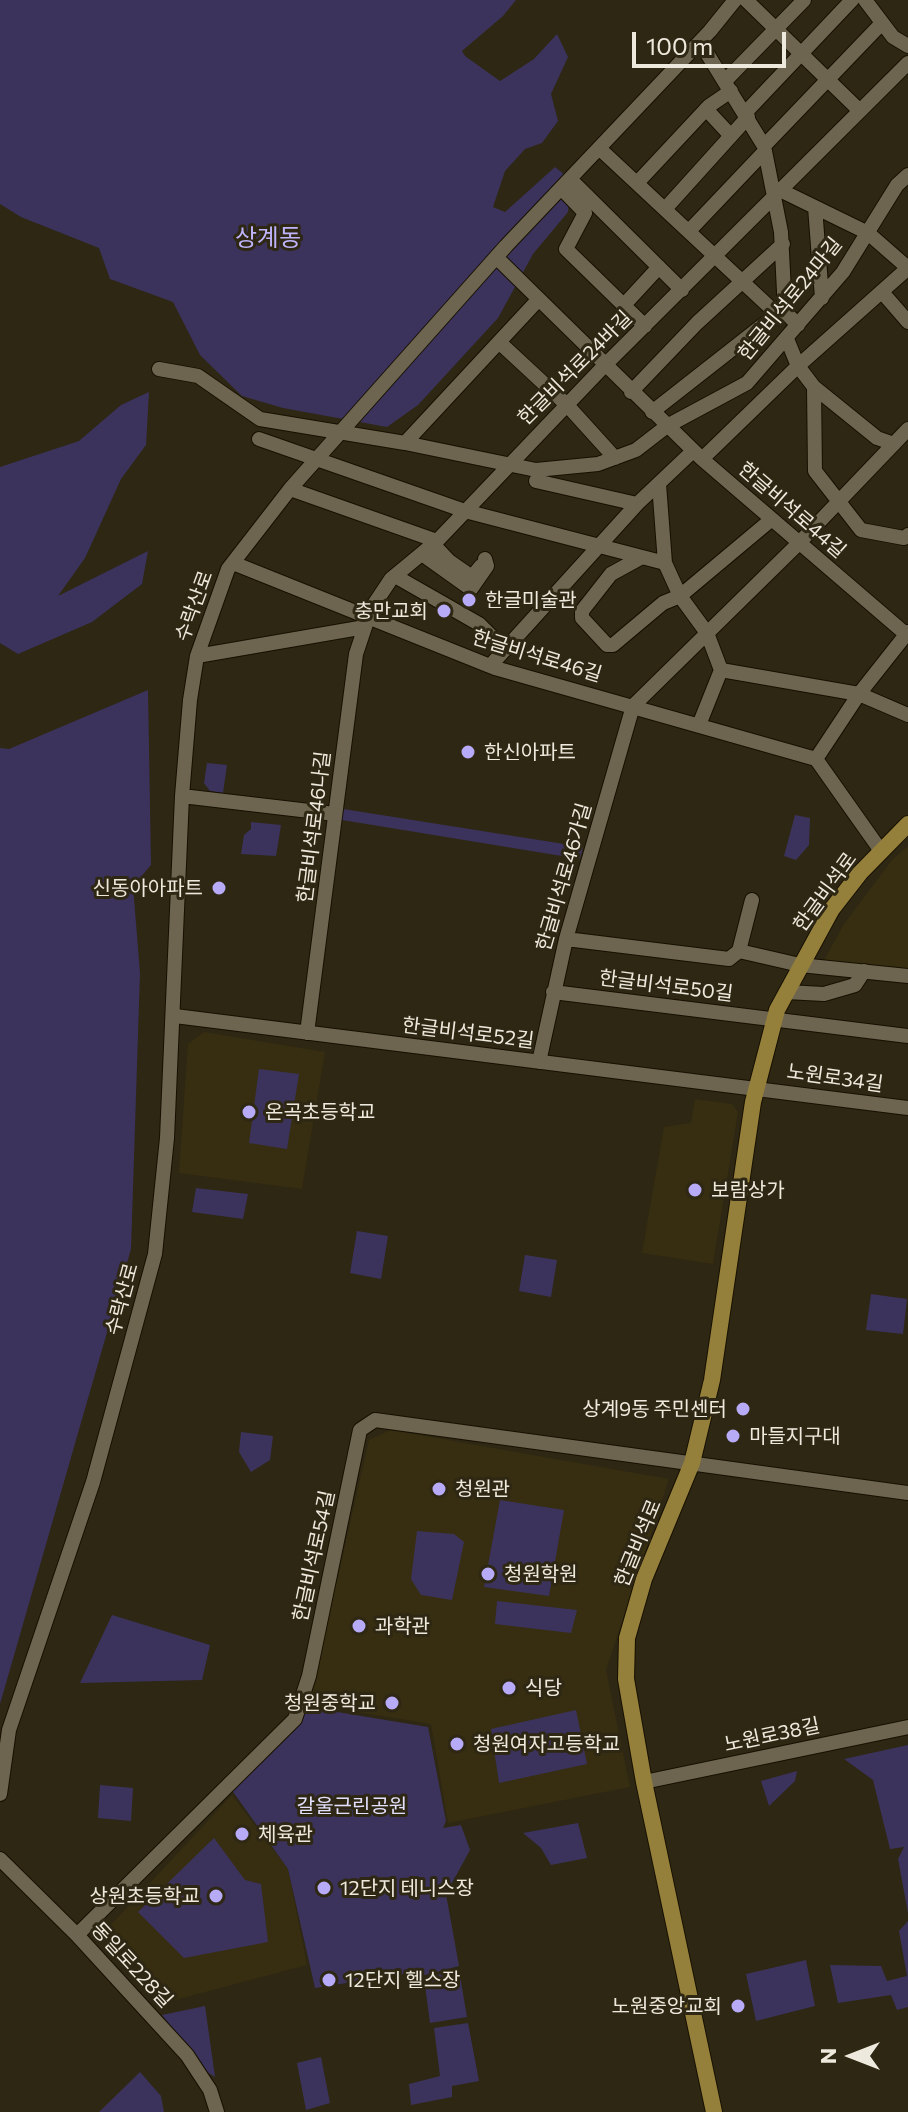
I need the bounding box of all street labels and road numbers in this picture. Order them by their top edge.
street label: 한글비석로24마길 [733,233,847,365]
street label: 한글비석로24바길 [513,306,637,430]
street label: 한글비석로44길 [733,457,851,563]
street label: 수락산로 [170,567,218,645]
street label: 한글비석로46길 [469,625,605,687]
street label: 한글비석로46나길 [293,750,335,904]
street label: 한글비석로46가길 [531,800,597,954]
street label: 한글비석로 [788,848,862,936]
street label: 한글비석로50길 [598,966,734,1006]
street label: 한글비석로52길 [401,1013,535,1053]
street label: 노원로34길 [785,1059,885,1097]
street label: 수락산로 [101,1260,143,1338]
street label: 한글비석로54길 [288,1488,340,1624]
street label: 한글비석로 [610,1496,666,1590]
street label: 노원로38길 [722,1713,822,1757]
street label: 동일로228길 [86,1917,178,2013]

